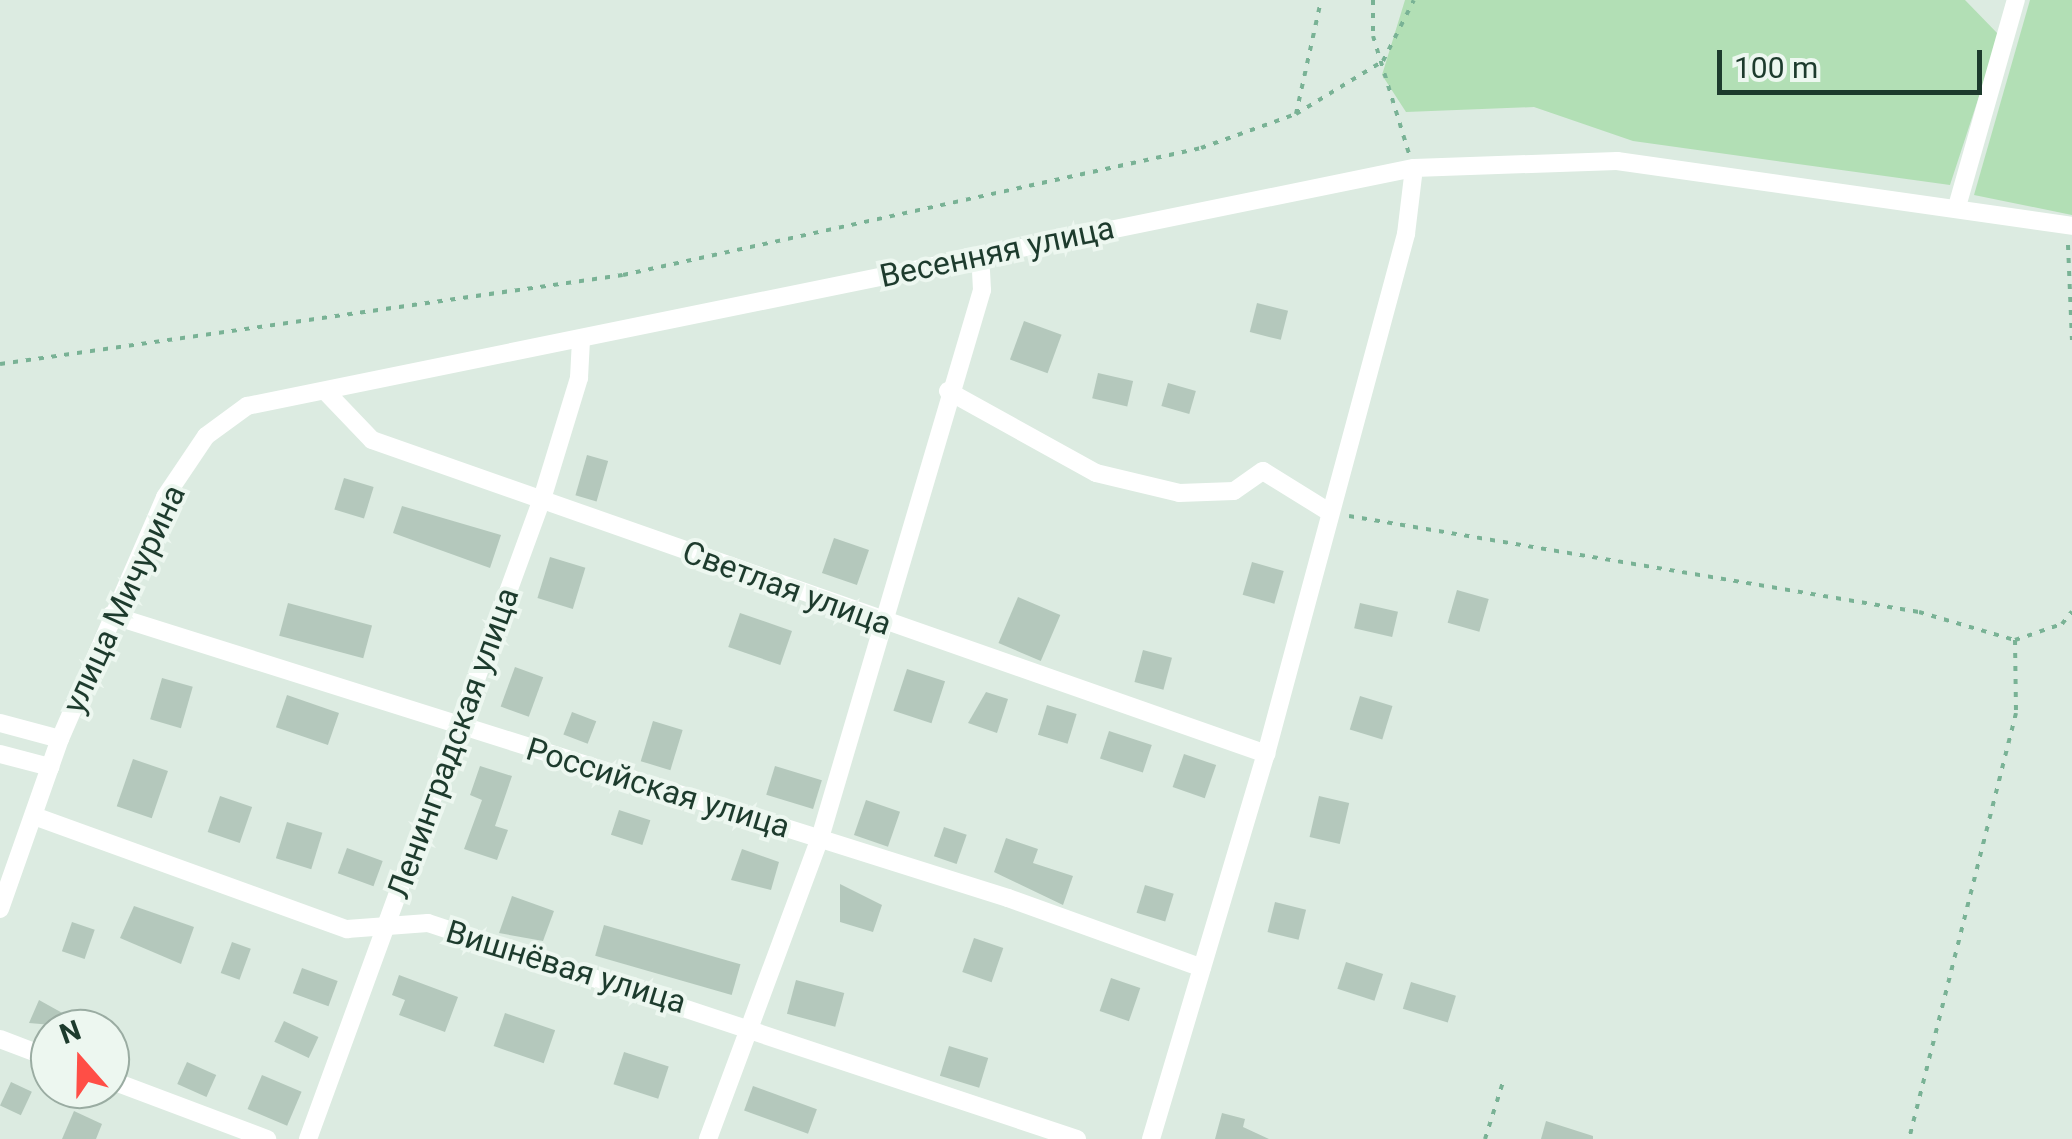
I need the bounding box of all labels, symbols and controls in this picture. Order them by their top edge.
scale bar [1722,30,1987,92]
text: 100 m [1734,50,1818,85]
street label: Весенняя улица [876,208,1118,296]
street label: улица Мичурина [54,479,194,719]
street label: Светлая улица [677,532,897,644]
street label: Ленинградская улица [379,582,527,904]
street label: Российская улица [522,730,794,846]
street label: Вишнёвая улица [441,912,691,1022]
north arrow [30,1009,130,1109]
text: N [55,1013,85,1051]

